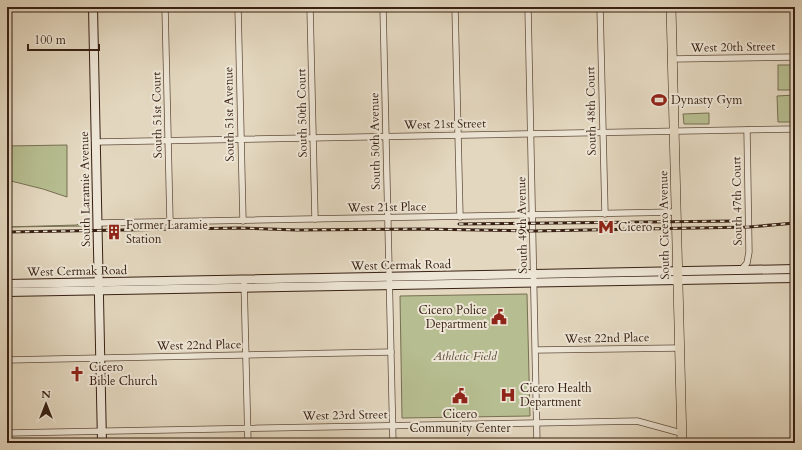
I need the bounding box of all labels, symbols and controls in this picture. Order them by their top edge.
scale bar [28,26,99,52]
text: 100 m [34,32,67,48]
street label: West 20th Street [690,38,776,56]
street label: South 51st Avenue [220,66,238,162]
street label: South 48th Court [582,66,600,156]
street label: South 50th Court [293,68,311,158]
street label: South 51st Court [148,71,166,158]
sports icon: Dynasty Gym [650,91,668,109]
street label: South 50th Avenue [366,92,384,190]
place label: Dynasty Gym [671,92,743,108]
street label: West 21st Street [403,115,486,133]
street label: South Laramie Avenue [76,131,94,247]
street label: South 47th Court [728,156,746,246]
street label: South Cicero Avenue [655,170,673,280]
street label: South 49th Avenue [513,176,531,274]
street label: West 21st Place [346,198,427,216]
place label: Former Laramie Station [126,217,208,247]
metro station icon: Cicero [597,218,615,236]
place label: Cicero [618,219,653,235]
building icon: Former Laramie Station [105,223,123,241]
street label: West Cermak Road [350,256,452,274]
street label: West Cermak Road [26,262,128,280]
place label: Cicero Police Department [419,302,487,332]
public building icon: Cicero Police Department [490,308,508,326]
street label: West 22nd Place [564,329,649,347]
street label: West 22nd Place [156,336,241,354]
park label: Athletic Field [432,348,498,364]
place label: Cicero Bible Church [89,359,158,389]
church icon: Cicero Bible Church [68,365,86,383]
place label: Cicero Health Department [520,380,592,410]
north arrow [26,384,66,424]
hospital icon: Cicero Health Department [499,386,517,404]
text: N [41,387,51,402]
public building icon: Cicero Community Center [451,387,469,405]
street label: West 23rd Street [301,406,388,424]
place label: Cicero Community Center [409,406,511,436]

